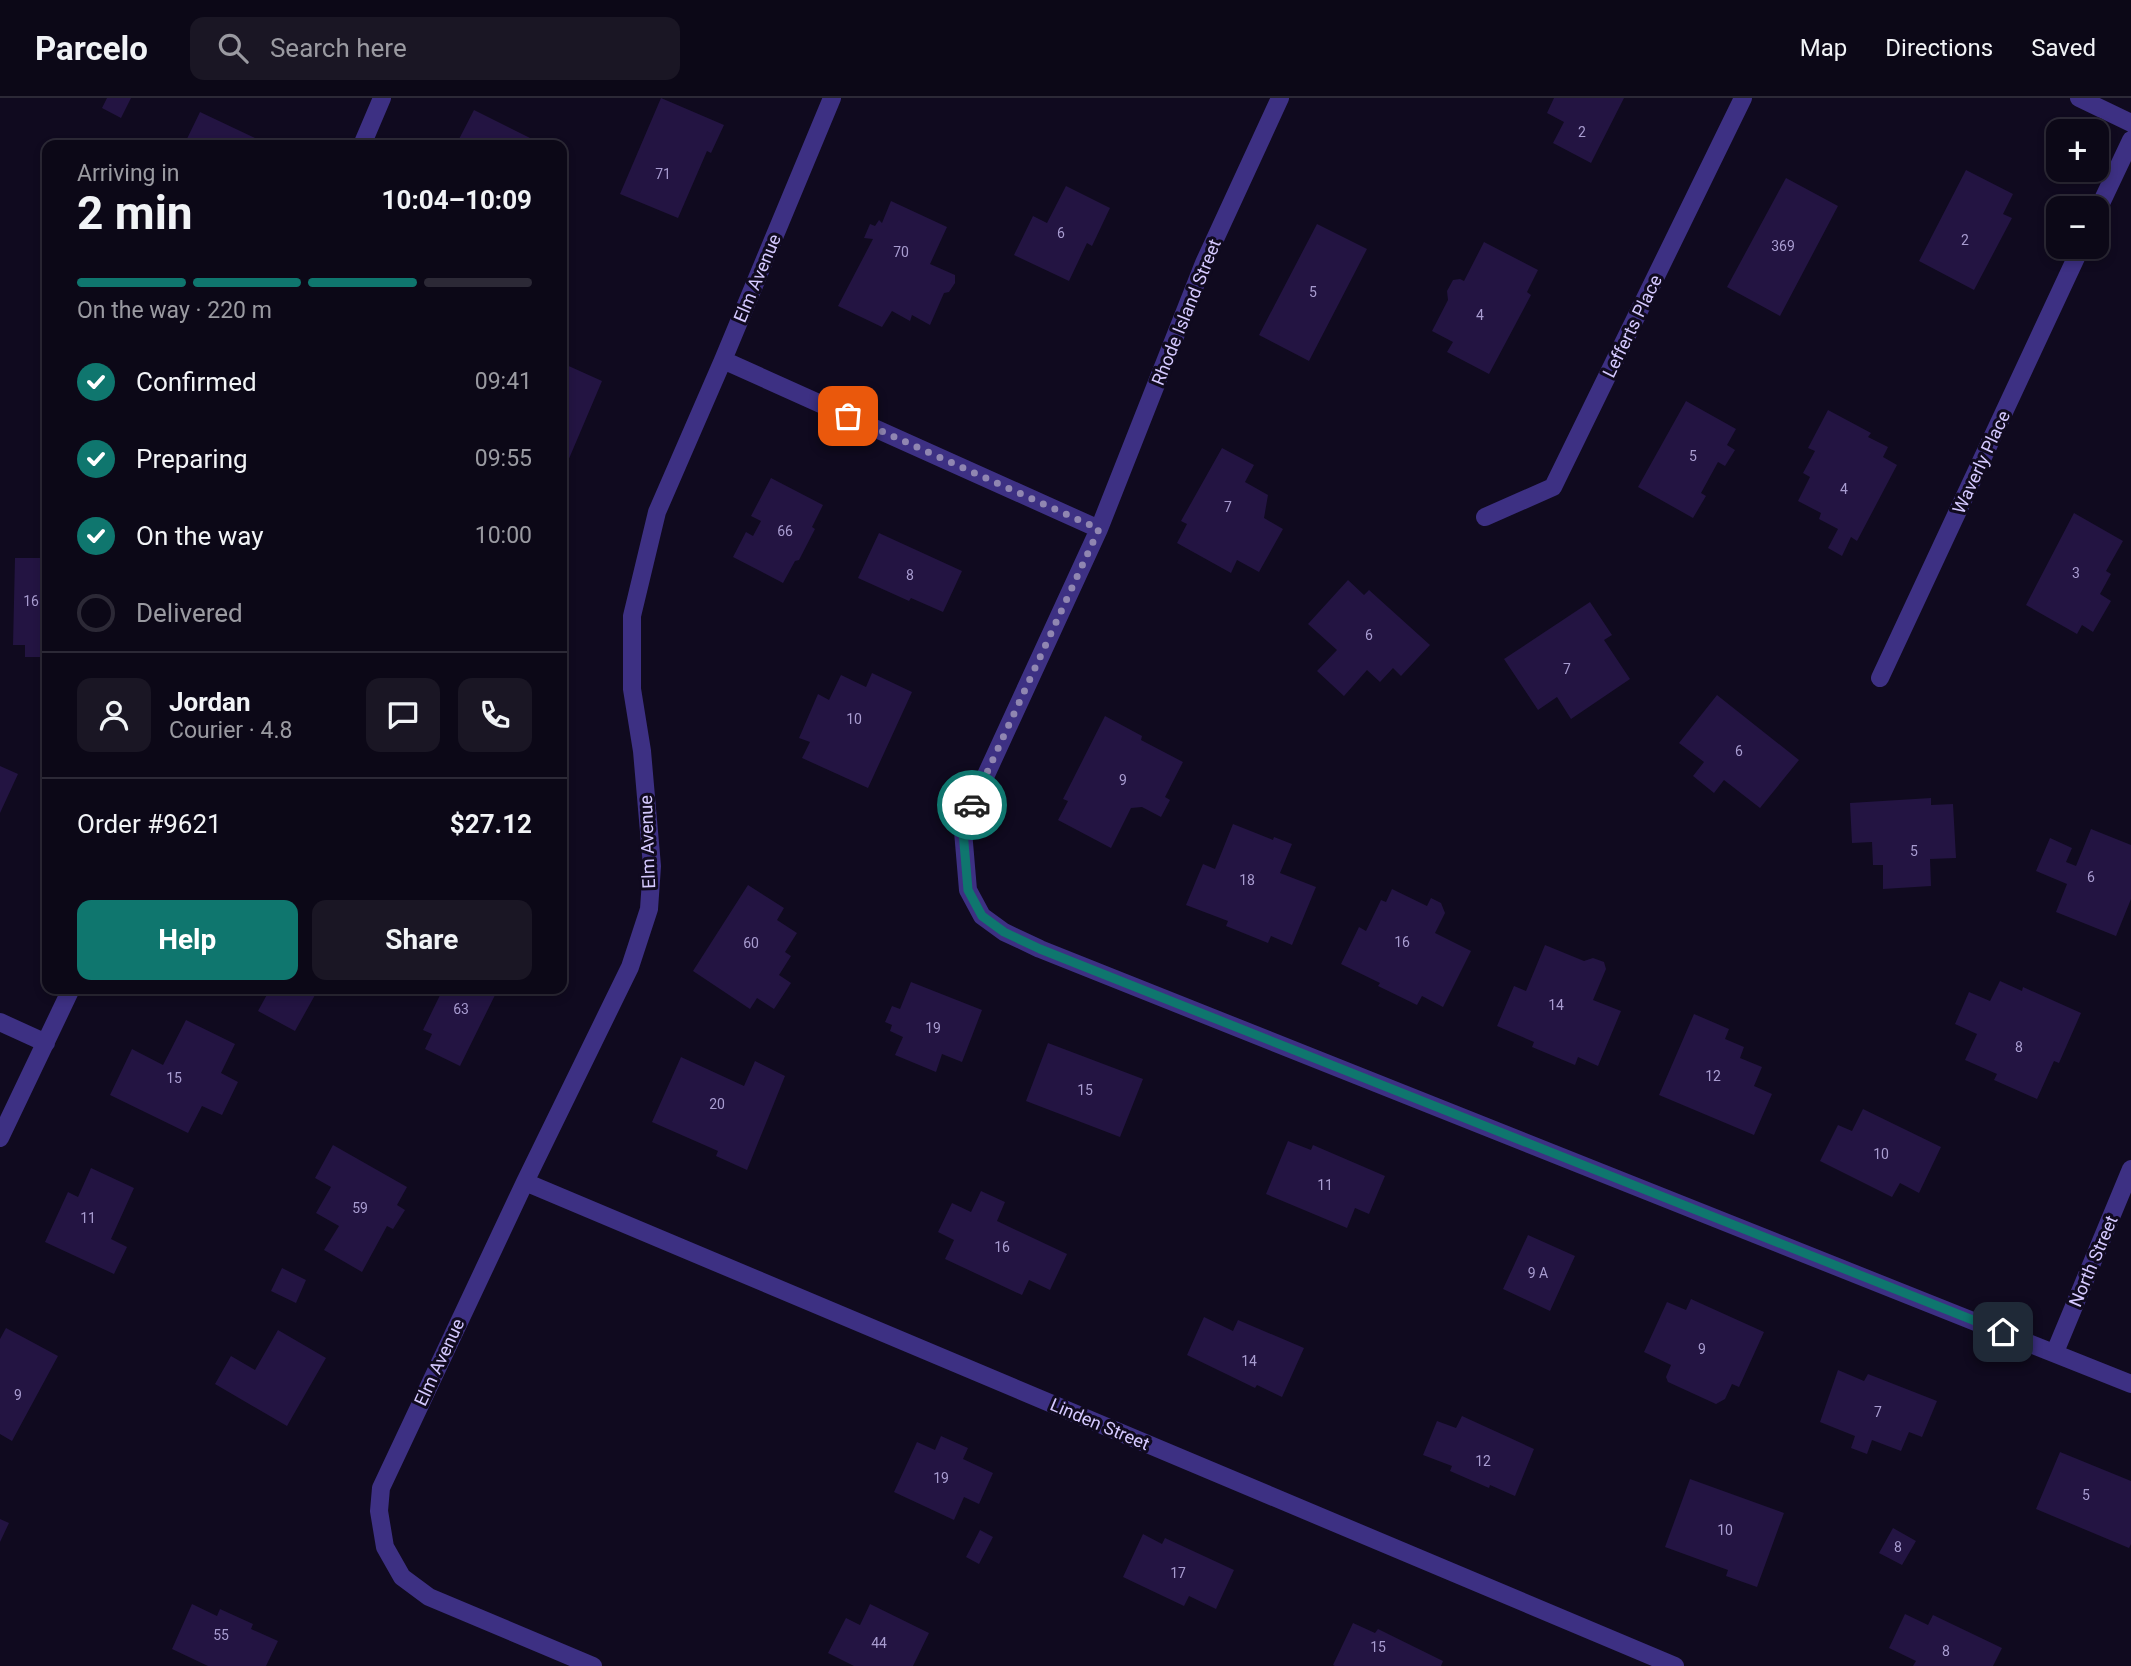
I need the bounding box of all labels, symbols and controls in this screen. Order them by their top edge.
search box [190,17,680,80]
text: Parcelo [35,29,148,68]
icon: search [214,29,252,67]
text: Search here [270,33,407,63]
text: Map [1800,34,1847,62]
text: Directions [1885,34,1993,62]
text: Saved [2031,34,2096,62]
map controls [2046,119,2109,259]
button: + [2046,119,2109,182]
house number: 2 [1578,124,1586,140]
text: Arriving in [77,160,180,187]
house number: 71 [655,166,671,182]
text: 10:04–10:09 [382,185,532,215]
text: 2 min [77,186,193,240]
button: − [2046,196,2109,259]
house number: 6 [1057,225,1065,241]
street label: Elm Avenue [729,231,785,325]
house number: 2 [1961,232,1969,248]
street label: Rhode Island Street [1147,236,1225,388]
house number: 369 [1771,238,1795,254]
house number: 70 [893,244,909,260]
street label: Lefferts Place [1598,271,1666,381]
house number: 5 [1309,284,1317,300]
text: On the way · 220 m [77,297,272,324]
house number: 4 [1476,307,1484,323]
icon: check [77,363,115,401]
text: Confirmed [136,367,257,397]
text: 09:41 [475,368,532,395]
pin [818,386,878,446]
icon: bag [829,397,867,435]
street label: Waverly Place [1948,407,2014,517]
icon: check [77,440,115,478]
text: Preparing [136,444,248,474]
text: 09:55 [475,445,532,472]
house number: 5 [1689,448,1697,464]
house number: 4 [1840,481,1848,497]
house number: 7 [1224,499,1232,515]
icon: check [77,517,115,555]
text: On the way [136,521,264,551]
text: 10:00 [475,522,532,549]
house number: 66 [777,523,793,539]
house number: 3 [2072,565,2080,581]
house number: 8 [906,567,914,583]
house number: 16 [23,593,39,609]
text: Delivered [136,598,243,628]
house number: 6 [1365,627,1373,643]
house number: 7 [1563,661,1571,677]
button: person [77,678,151,752]
button: chat [366,678,440,752]
button: phone [458,678,532,752]
text: Jordan [169,687,251,717]
house number: 10 [846,711,862,727]
text: Courier · 4.8 [169,717,292,744]
house number: 6 [1735,743,1743,759]
courier [937,770,1007,840]
house number: 9 [1119,772,1127,788]
icon: car [953,786,991,824]
street label: Elm Avenue [635,795,659,889]
text: Order #9621 [77,809,222,839]
text: $27.12 [450,809,532,839]
house number: 5 [1910,843,1918,859]
house number: 6 [2087,869,2095,885]
house number: 18 [1239,872,1255,888]
button: Help [77,900,298,980]
button: Share [312,900,532,980]
house number: 16 [1394,934,1410,950]
house number: 60 [743,935,759,951]
house number: 14 [1548,997,1564,1013]
house number: 63 [453,1001,469,1017]
house number: 19 [925,1020,941,1036]
house number: 8 [2015,1039,2023,1055]
house number: 12 [1705,1068,1721,1084]
house number: 15 [166,1070,182,1086]
house number: 15 [1077,1082,1093,1098]
house number: 20 [709,1096,725,1112]
house number: 10 [1873,1146,1889,1162]
house number: 11 [1317,1177,1333,1193]
house number: 59 [352,1200,368,1216]
house number: 11 [80,1210,96,1226]
street label: North Street [2064,1212,2122,1310]
house number: 16 [994,1239,1010,1255]
house number: 9 A [1528,1265,1548,1281]
pin [1973,1302,2033,1362]
icon: home [1984,1313,2022,1351]
street label: Elm Avenue [410,1315,468,1409]
house number: 9 [1698,1341,1706,1357]
house number: 14 [1241,1353,1257,1369]
house number: 9 [14,1387,22,1403]
street label: Linden Street [1047,1394,1153,1454]
house number: 7 [1874,1404,1882,1420]
house number: 12 [1475,1453,1491,1469]
house number: 19 [933,1470,949,1486]
house number: 5 [2082,1487,2090,1503]
house number: 10 [1717,1522,1733,1538]
house number: 8 [1894,1539,1902,1555]
house number: 17 [1170,1565,1186,1581]
house number: 55 [213,1627,229,1643]
house number: 44 [871,1635,887,1651]
house number: 15 [1370,1639,1386,1655]
house number: 8 [1942,1643,1950,1659]

